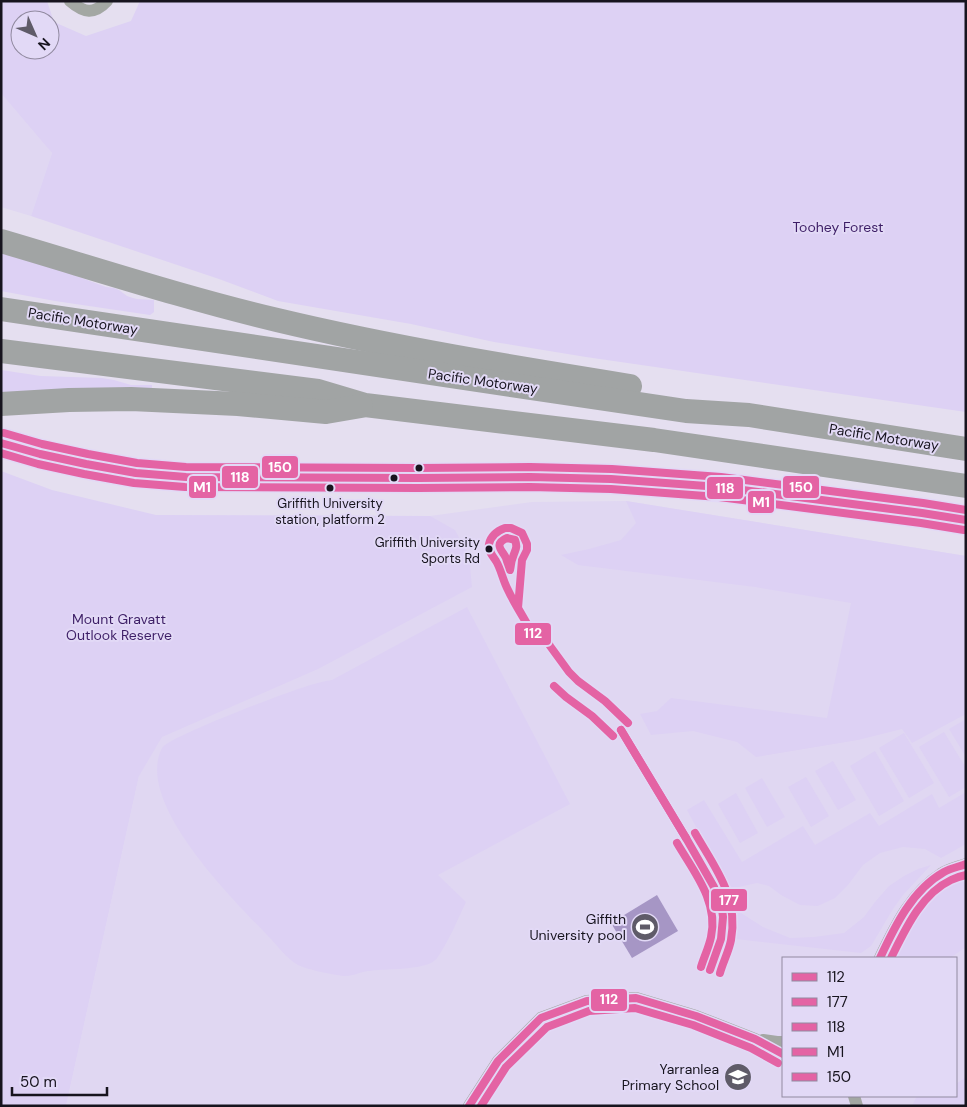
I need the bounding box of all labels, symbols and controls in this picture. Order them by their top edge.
north arrow [10,10,60,60]
text: N [34,34,54,54]
park label: Toohey Forest [793,218,884,236]
street label: Pacific Motorway [27,303,139,339]
street label: Pacific Motorway [427,364,539,398]
street label: Pacific Motorway [828,419,940,455]
line badge: 150 [261,455,299,479]
text: 150 [268,458,292,476]
unlabelled marker [414,463,424,473]
line badge: 118 [221,465,259,489]
text: 118 [230,468,250,486]
unlabelled marker [389,473,399,483]
line badge: M1 [188,475,217,499]
line badge: 150 [782,475,820,499]
line badge: 118 [706,476,744,500]
text: M1 [193,478,211,496]
text: 150 [789,478,813,496]
text: 118 [715,479,735,497]
marker: Griffith University station, platform 2 [325,483,335,493]
line badge: M1 [747,490,775,514]
text: M1 [752,493,770,511]
place label: Griffith University station, platform 2 [275,495,385,528]
place label: Griffith University Sports Rd [375,534,480,567]
marker: Griffith University Sports Rd [484,544,494,554]
park label: Mount Gravatt Outlook Reserve [66,610,172,644]
line badge: 112 [514,622,552,646]
text: 112 [524,624,542,642]
line badge: 177 [710,888,748,912]
text: 177 [719,891,740,909]
place label: Giffith University pool [529,910,626,944]
sports icon: Giffith University pool [630,912,660,942]
legend [782,957,957,1097]
text: 112 [827,967,845,987]
line badge: 112 [590,988,628,1012]
text: 112 [600,990,618,1008]
text: 177 [827,992,848,1012]
text: 118 [827,1017,845,1037]
text: M1 [827,1042,844,1062]
place label: Yarranlea Primary School [622,1060,719,1094]
school or university icon: Yarranlea Primary School [723,1062,753,1092]
scale bar [12,1064,108,1096]
text: 150 [827,1067,851,1087]
text: 50 m [20,1072,57,1092]

